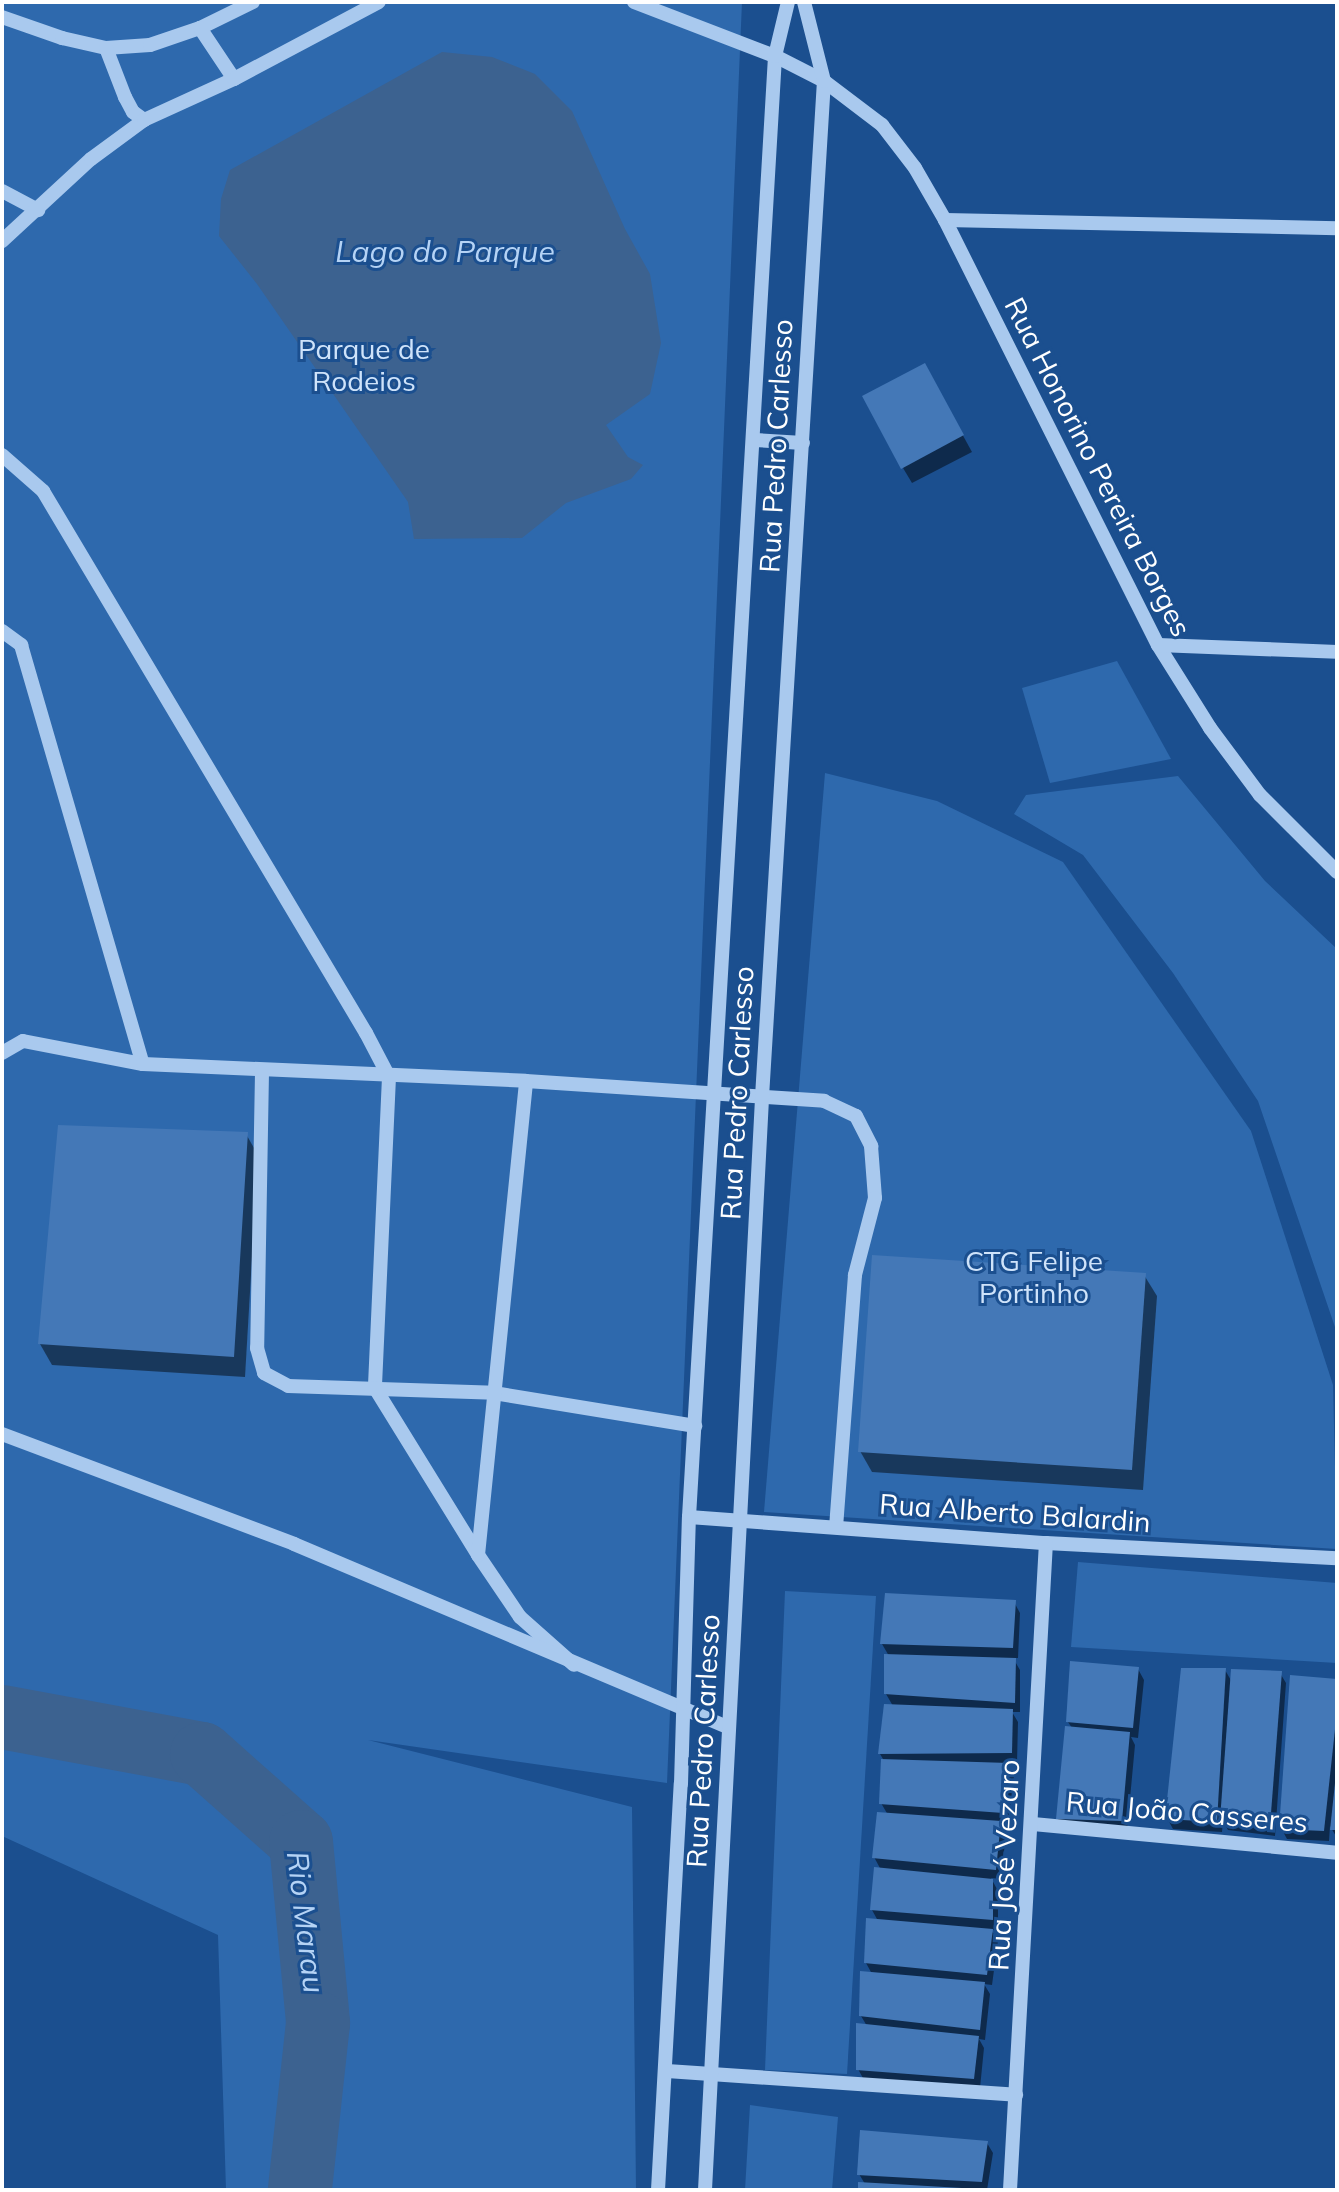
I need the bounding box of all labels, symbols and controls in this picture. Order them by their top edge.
water label: Lago do Parque [335,233,555,269]
street label: Rua Honorino Pereira Borges [998,292,1198,642]
street label: Rua Pedro Carlesso [753,318,799,574]
park label: Parque de Rodeios [298,332,430,398]
street label: Rua Pedro Carlesso [714,965,760,1221]
park label: CTG Felipe Portinho [965,1244,1103,1310]
street label: Rua Alberto Balardin [878,1487,1152,1539]
street label: Rua Pedro Carlesso [680,1613,726,1869]
street label: Rua José Vezaro [982,1759,1026,1971]
street label: Rua João Casseres [1065,1785,1309,1839]
water label: Rio Marau [279,1849,333,1995]

